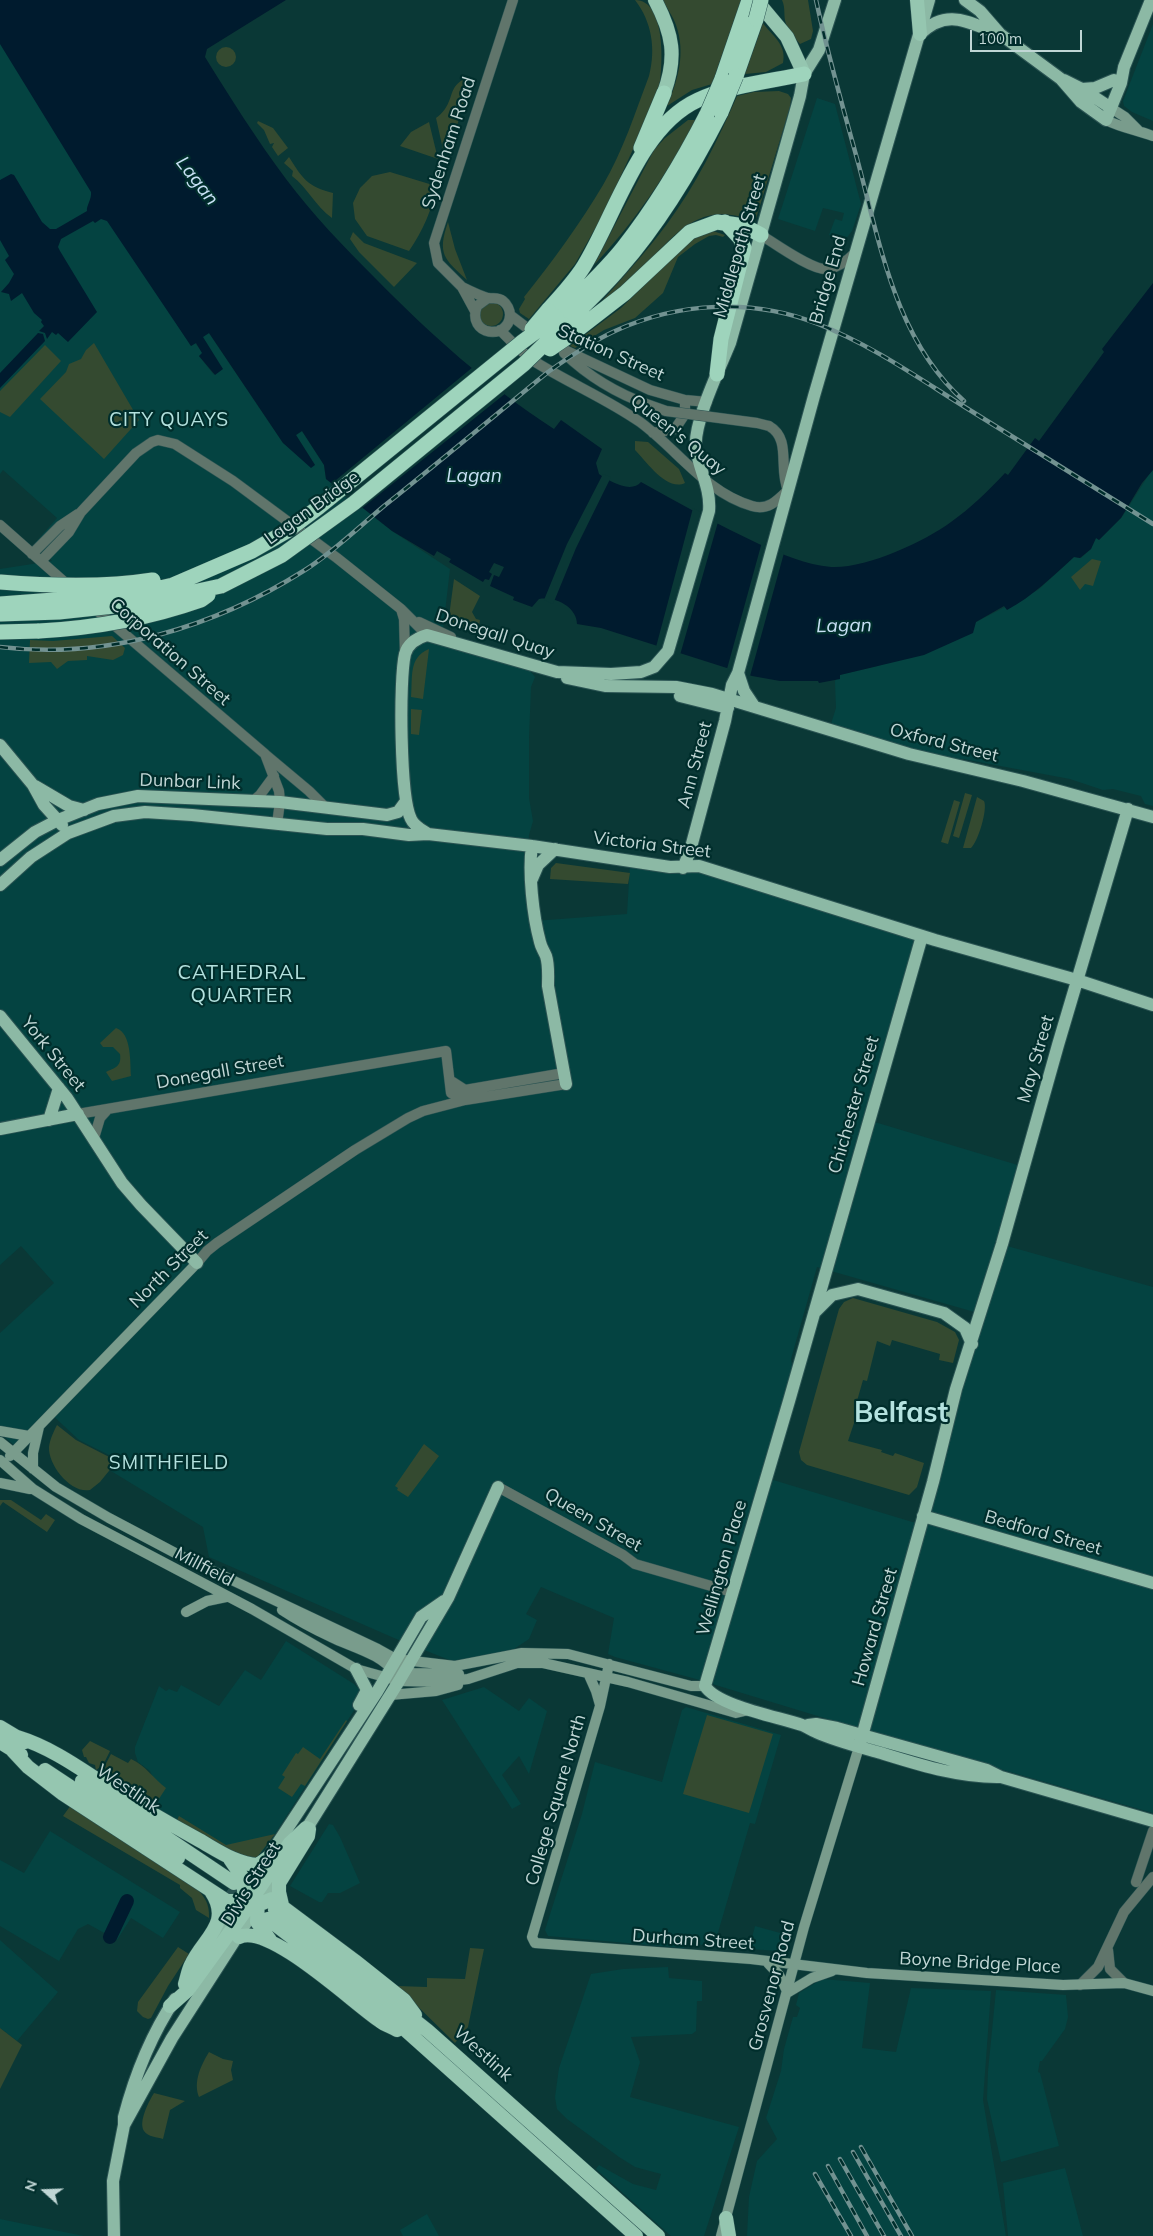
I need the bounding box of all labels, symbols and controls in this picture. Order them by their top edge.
scale bar [973,20,1086,52]
text: 100 m [978,29,1022,48]
street label: Sydenham Road [417,74,481,212]
water label: Lagan [171,152,223,210]
street label: Middlepath Street [709,172,771,320]
street label: Bridge End [805,233,851,327]
street label: Station Street [554,320,668,386]
street label: Queen's Quay [626,390,730,480]
district label: CITY QUAYS [108,409,230,431]
water label: Lagan [446,465,502,487]
street label: Lagan Bridge [260,466,364,550]
street label: Corporation Street [105,594,235,710]
street label: Donegall Quay [433,605,557,663]
water label: Lagan [816,614,872,638]
street label: Ann Street [673,719,717,811]
street label: Oxford Street [887,719,1001,767]
street label: Dunbar Link [139,769,241,795]
street label: Victoria Street [592,827,712,863]
district label: CATHEDRAL QUARTER [176,961,308,1008]
street label: York Street [16,1012,90,1096]
street label: May Street [1013,1013,1059,1105]
street label: Chichester Street [824,1034,884,1176]
street label: Donegall Street [155,1050,285,1094]
street label: North Street [125,1225,213,1313]
district label: Belfast [854,1397,948,1431]
district label: SMITHFIELD [108,1452,230,1474]
street label: Queen Street [540,1483,646,1557]
street label: Wellington Place [692,1498,752,1638]
street label: Bedford Street [982,1506,1104,1560]
street label: Millfield [171,1543,237,1591]
street label: Howard Street [848,1565,902,1689]
street label: College Square North [521,1712,591,1888]
street label: Westlink [92,1760,164,1818]
street label: Divis Street [217,1838,285,1930]
street label: Grosvenor Road [744,1918,800,2054]
street label: Durham Street [631,1925,755,1955]
street label: Boyne Bridge Place [899,1948,1061,1978]
street label: Westlink [449,2022,517,2086]
north arrow [20,2166,70,2216]
text: N [21,2178,41,2194]

